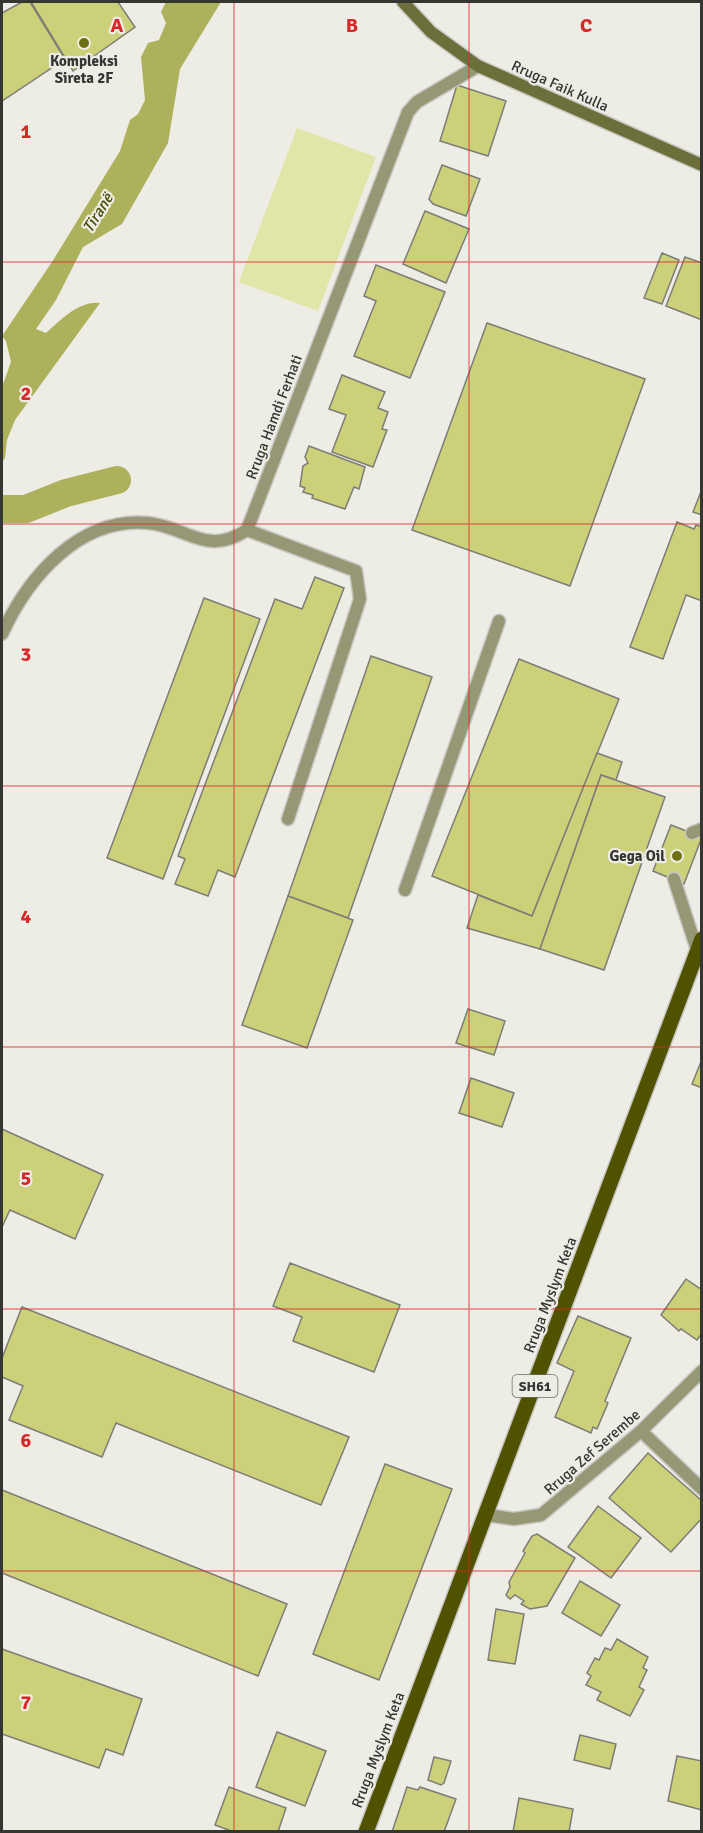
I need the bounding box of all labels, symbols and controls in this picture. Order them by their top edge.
text: A [111,13,124,38]
text: B [346,13,358,38]
text: C [580,13,592,38]
marker: Kompleksi Sireta 2F [77,36,91,50]
place label: Kompleksi Sireta 2F [50,52,118,87]
street label: Rruga Faik Kulla [509,57,611,115]
text: 1 [21,119,32,144]
water label: Tiranë [78,189,118,236]
street label: Rruga Hamdi Ferhati [242,352,306,482]
text: 2 [21,381,31,406]
text: 3 [21,642,31,667]
place label: Gega Oil [609,847,665,865]
marker: Gega Oil [670,849,684,863]
text: 4 [21,904,32,929]
text: 5 [21,1166,31,1191]
street label: Rruga Myslym Keta [520,1234,580,1356]
road number: SH61 [512,1375,558,1397]
street label: Rruga Zef Serembe [540,1405,644,1499]
text: 6 [21,1428,32,1453]
street label: Rruga Myslym Keta [348,1689,408,1811]
text: 7 [21,1690,32,1715]

